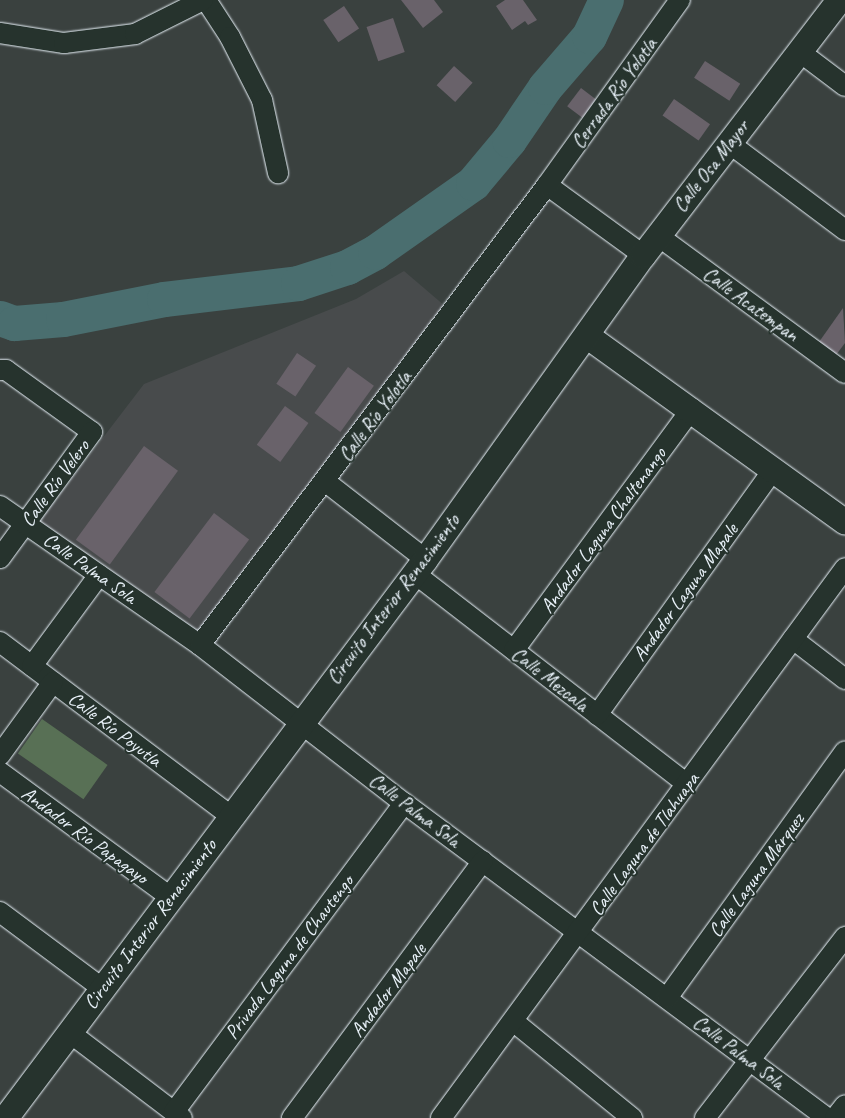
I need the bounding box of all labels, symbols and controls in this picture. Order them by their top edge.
street label: Cerrada Río Yolotla [566,33,662,153]
street label: Calle Osa Mayor [667,115,755,217]
street label: Calle Acatempan [699,262,803,346]
street label: Calle Río Yolotla [333,366,417,466]
street label: Calle Río Velero [15,434,95,532]
street label: Andador Laguna Chaltenango [534,442,672,618]
street label: Circuito Interior Renacimiento [321,510,465,688]
street label: Andador Laguna Mapale [627,518,743,666]
street label: Calle Palma Sola [38,527,142,609]
street label: Calle Mezcala [507,642,593,716]
street label: Calle Río Poyutla [64,686,166,772]
street label: Calle Palma Sola [364,767,466,853]
street label: Calle Laguna de Tlahuapa [584,767,704,921]
street label: Andador Río Papagayo [17,781,153,889]
street label: Calle Laguna Márquez [703,808,809,942]
street label: Circuito Interior Renacimiento [78,835,222,1013]
street label: Privada Laguna de Chautengo [219,870,359,1044]
street label: Andador Mapale [345,938,431,1042]
street label: Calle Palma Sola [688,1009,790,1095]

